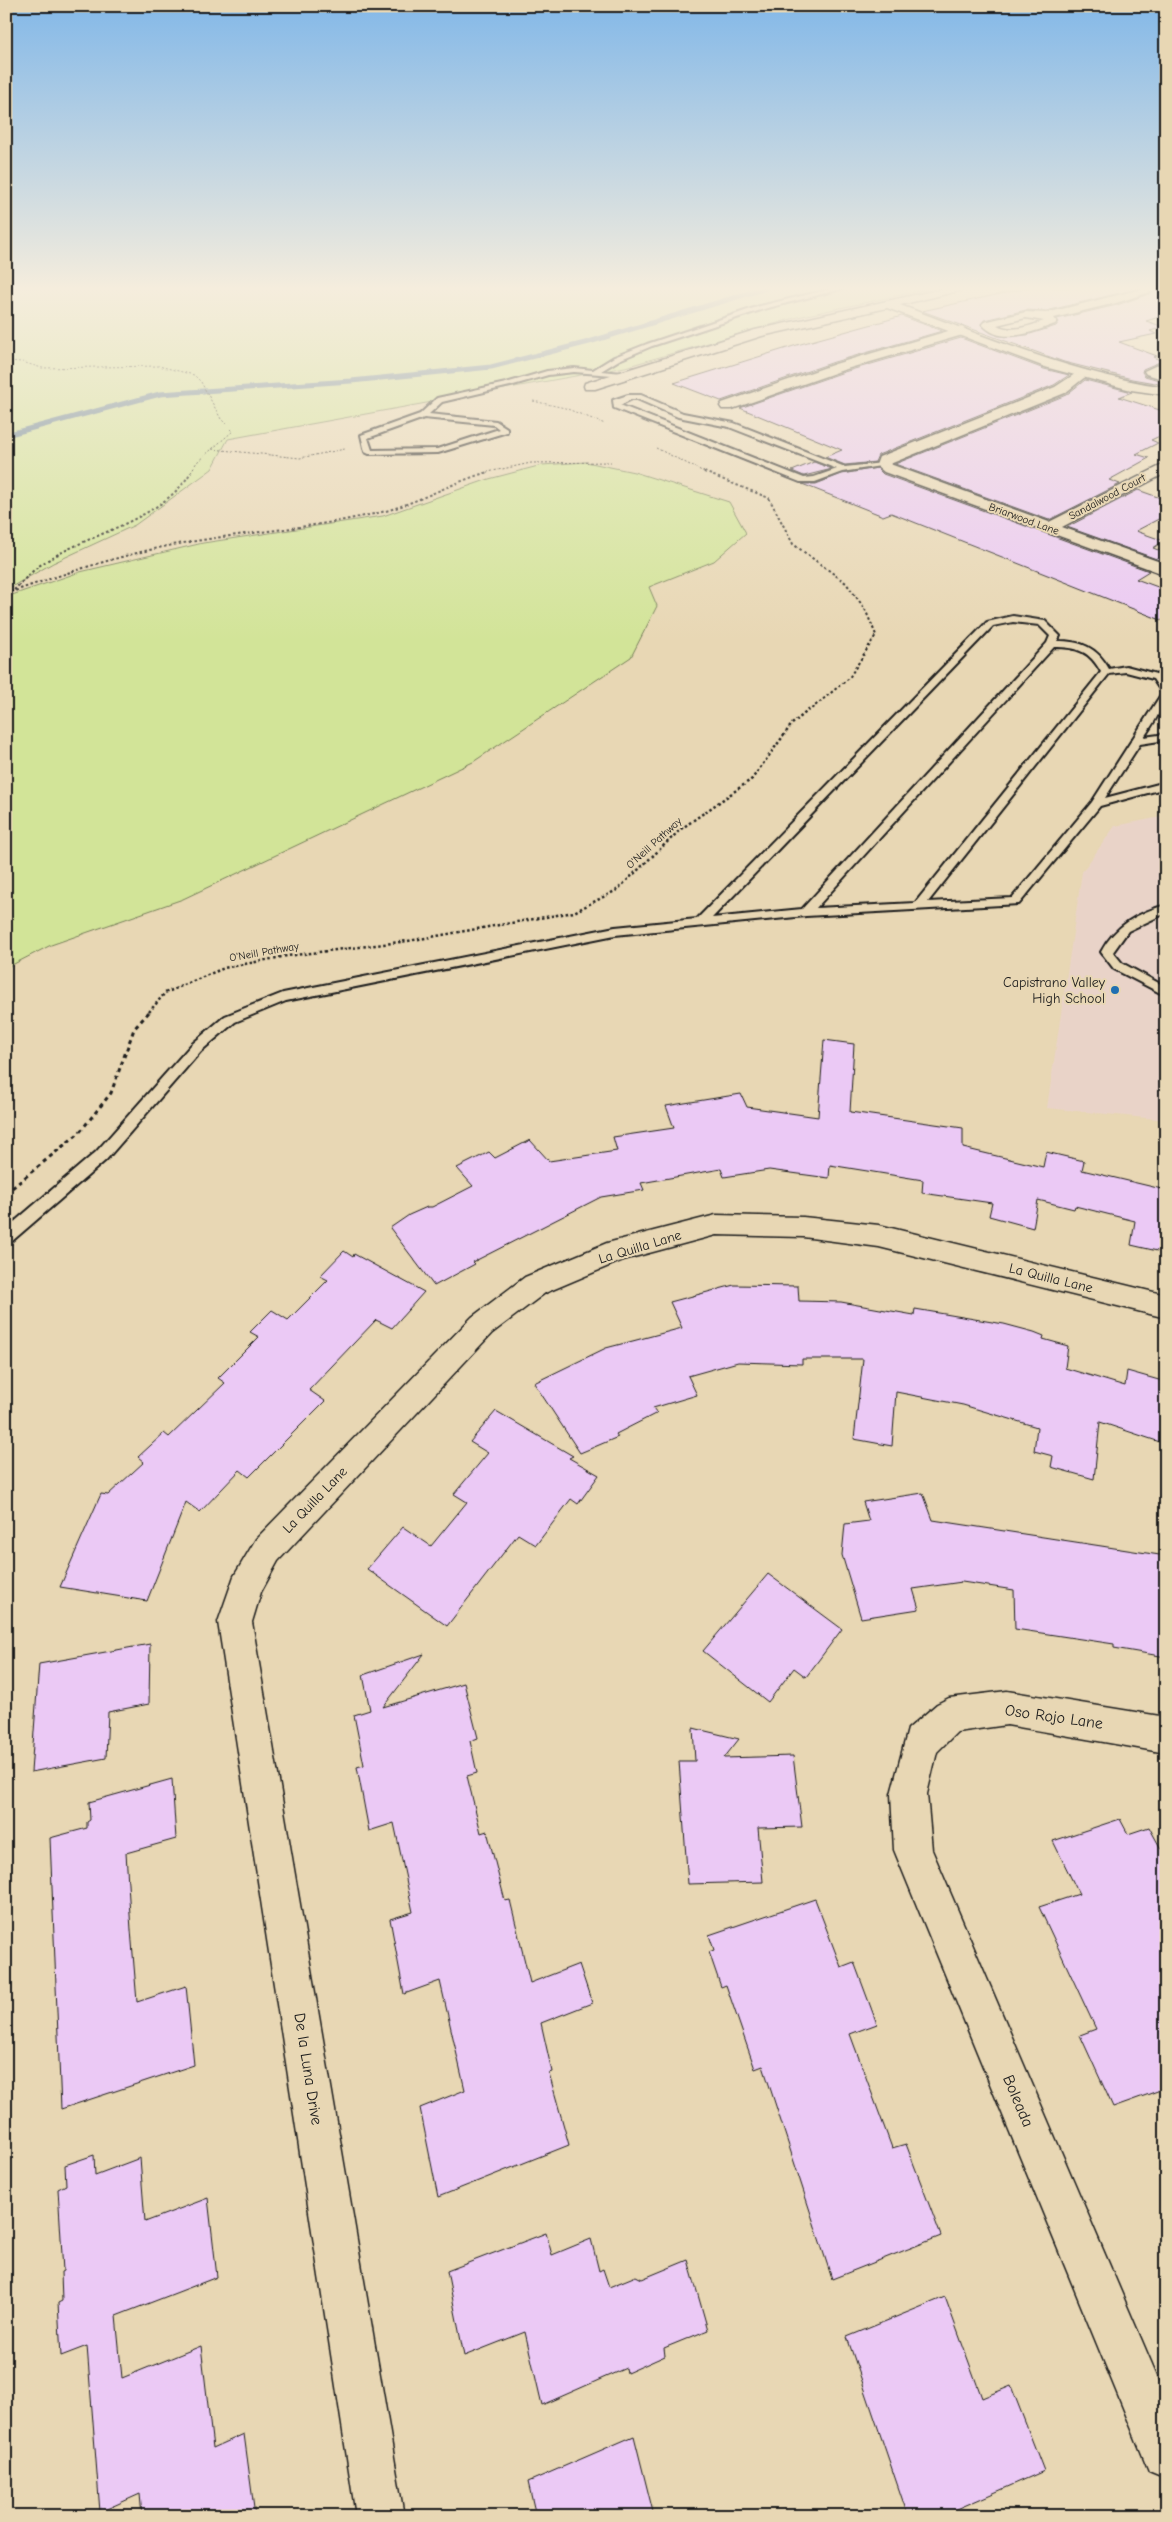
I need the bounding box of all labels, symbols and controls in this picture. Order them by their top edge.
street label: Sandalwood Court [1066,471,1148,523]
street label: Briarwood Lane [987,500,1061,538]
street label: O'Neill Pathway [624,815,685,871]
street label: O'Neill Pathway [228,939,300,965]
place label: Capistrano Valley High School [1003,974,1106,1007]
marker: Capistrano Valley High School [1109,984,1121,996]
street label: La Quilla Lane [597,1226,683,1268]
street label: La Quilla Lane [1007,1259,1095,1297]
street label: La Quilla Lane [279,1463,351,1537]
street label: Oso Rojo Lane [1004,1701,1104,1733]
street label: De la Luna Drive [290,2012,326,2126]
street label: Boleada [999,2072,1037,2130]

